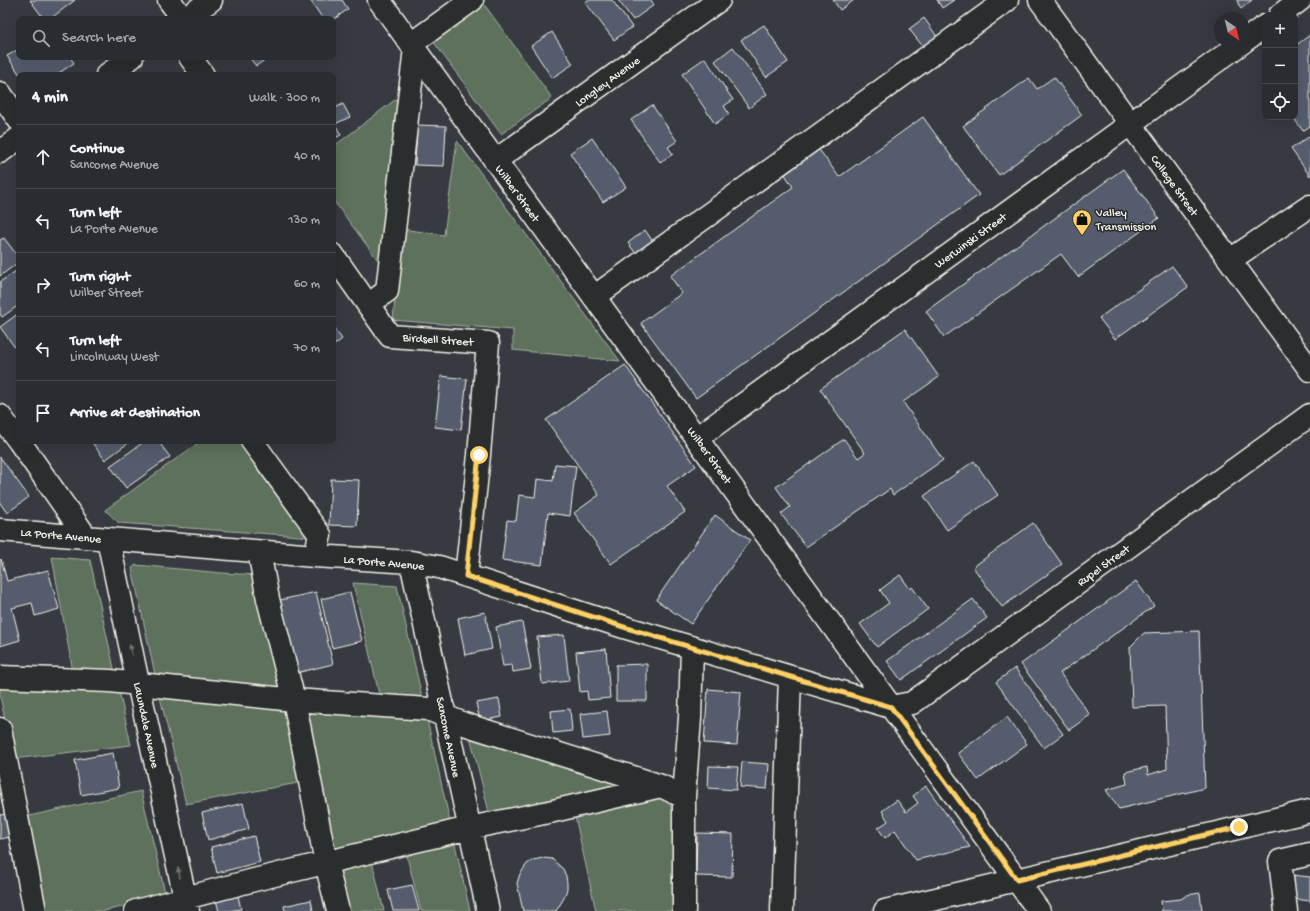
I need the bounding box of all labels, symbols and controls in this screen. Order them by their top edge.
north arrow [1214,12,1250,48]
map controls [1262,12,1298,120]
button: + [1262,12,1298,48]
search box [16,16,336,60]
icon: search [30,27,52,49]
text: Search here [62,29,136,47]
button: − [1262,48,1298,84]
street label: Longley Avenue [573,54,644,111]
button: locate [1262,84,1298,120]
text: 4 min [32,88,68,108]
text: Walk · 300 m [249,91,320,106]
text: Continue [70,140,124,158]
icon: ahead [32,146,54,168]
text: 40 m [294,149,320,164]
street label: College Street [1147,153,1201,220]
text: Sancome Avenue [70,158,159,173]
street label: Wilber Street [491,163,542,226]
text: Turn left [70,204,121,222]
place label: Valley Transmission [1095,207,1156,235]
shop icon: Valley Transmission [1071,208,1093,236]
icon: left [32,210,54,232]
street label: Werwinski Street [932,210,1011,272]
text: 130 m [288,213,320,228]
text: La Porte Avenue [70,222,158,237]
text: Turn right [70,268,130,286]
icon: right [32,274,54,296]
text: 60 m [294,277,320,292]
text: Wilber Street [70,286,143,301]
street label: Birdsell Street [401,331,475,351]
text: Turn left [70,332,121,350]
icon: left [32,338,54,360]
text: 70 m [294,341,320,356]
text: Lincolnway West [70,350,159,365]
icon: arrive [32,402,54,424]
text: Arrive at destination [70,404,200,422]
street label: Wilber Street [683,425,734,488]
route start [470,446,488,464]
street label: La Porte Avenue [20,526,103,548]
street label: Rupel Street [1075,542,1134,590]
street label: La Porte Avenue [343,553,426,575]
one-way arrow [127,644,133,656]
street label: Lawndale Avenue [129,681,161,770]
street label: Sancome Avenue [432,696,463,780]
route end [1230,818,1248,836]
one-way arrow [176,867,182,879]

